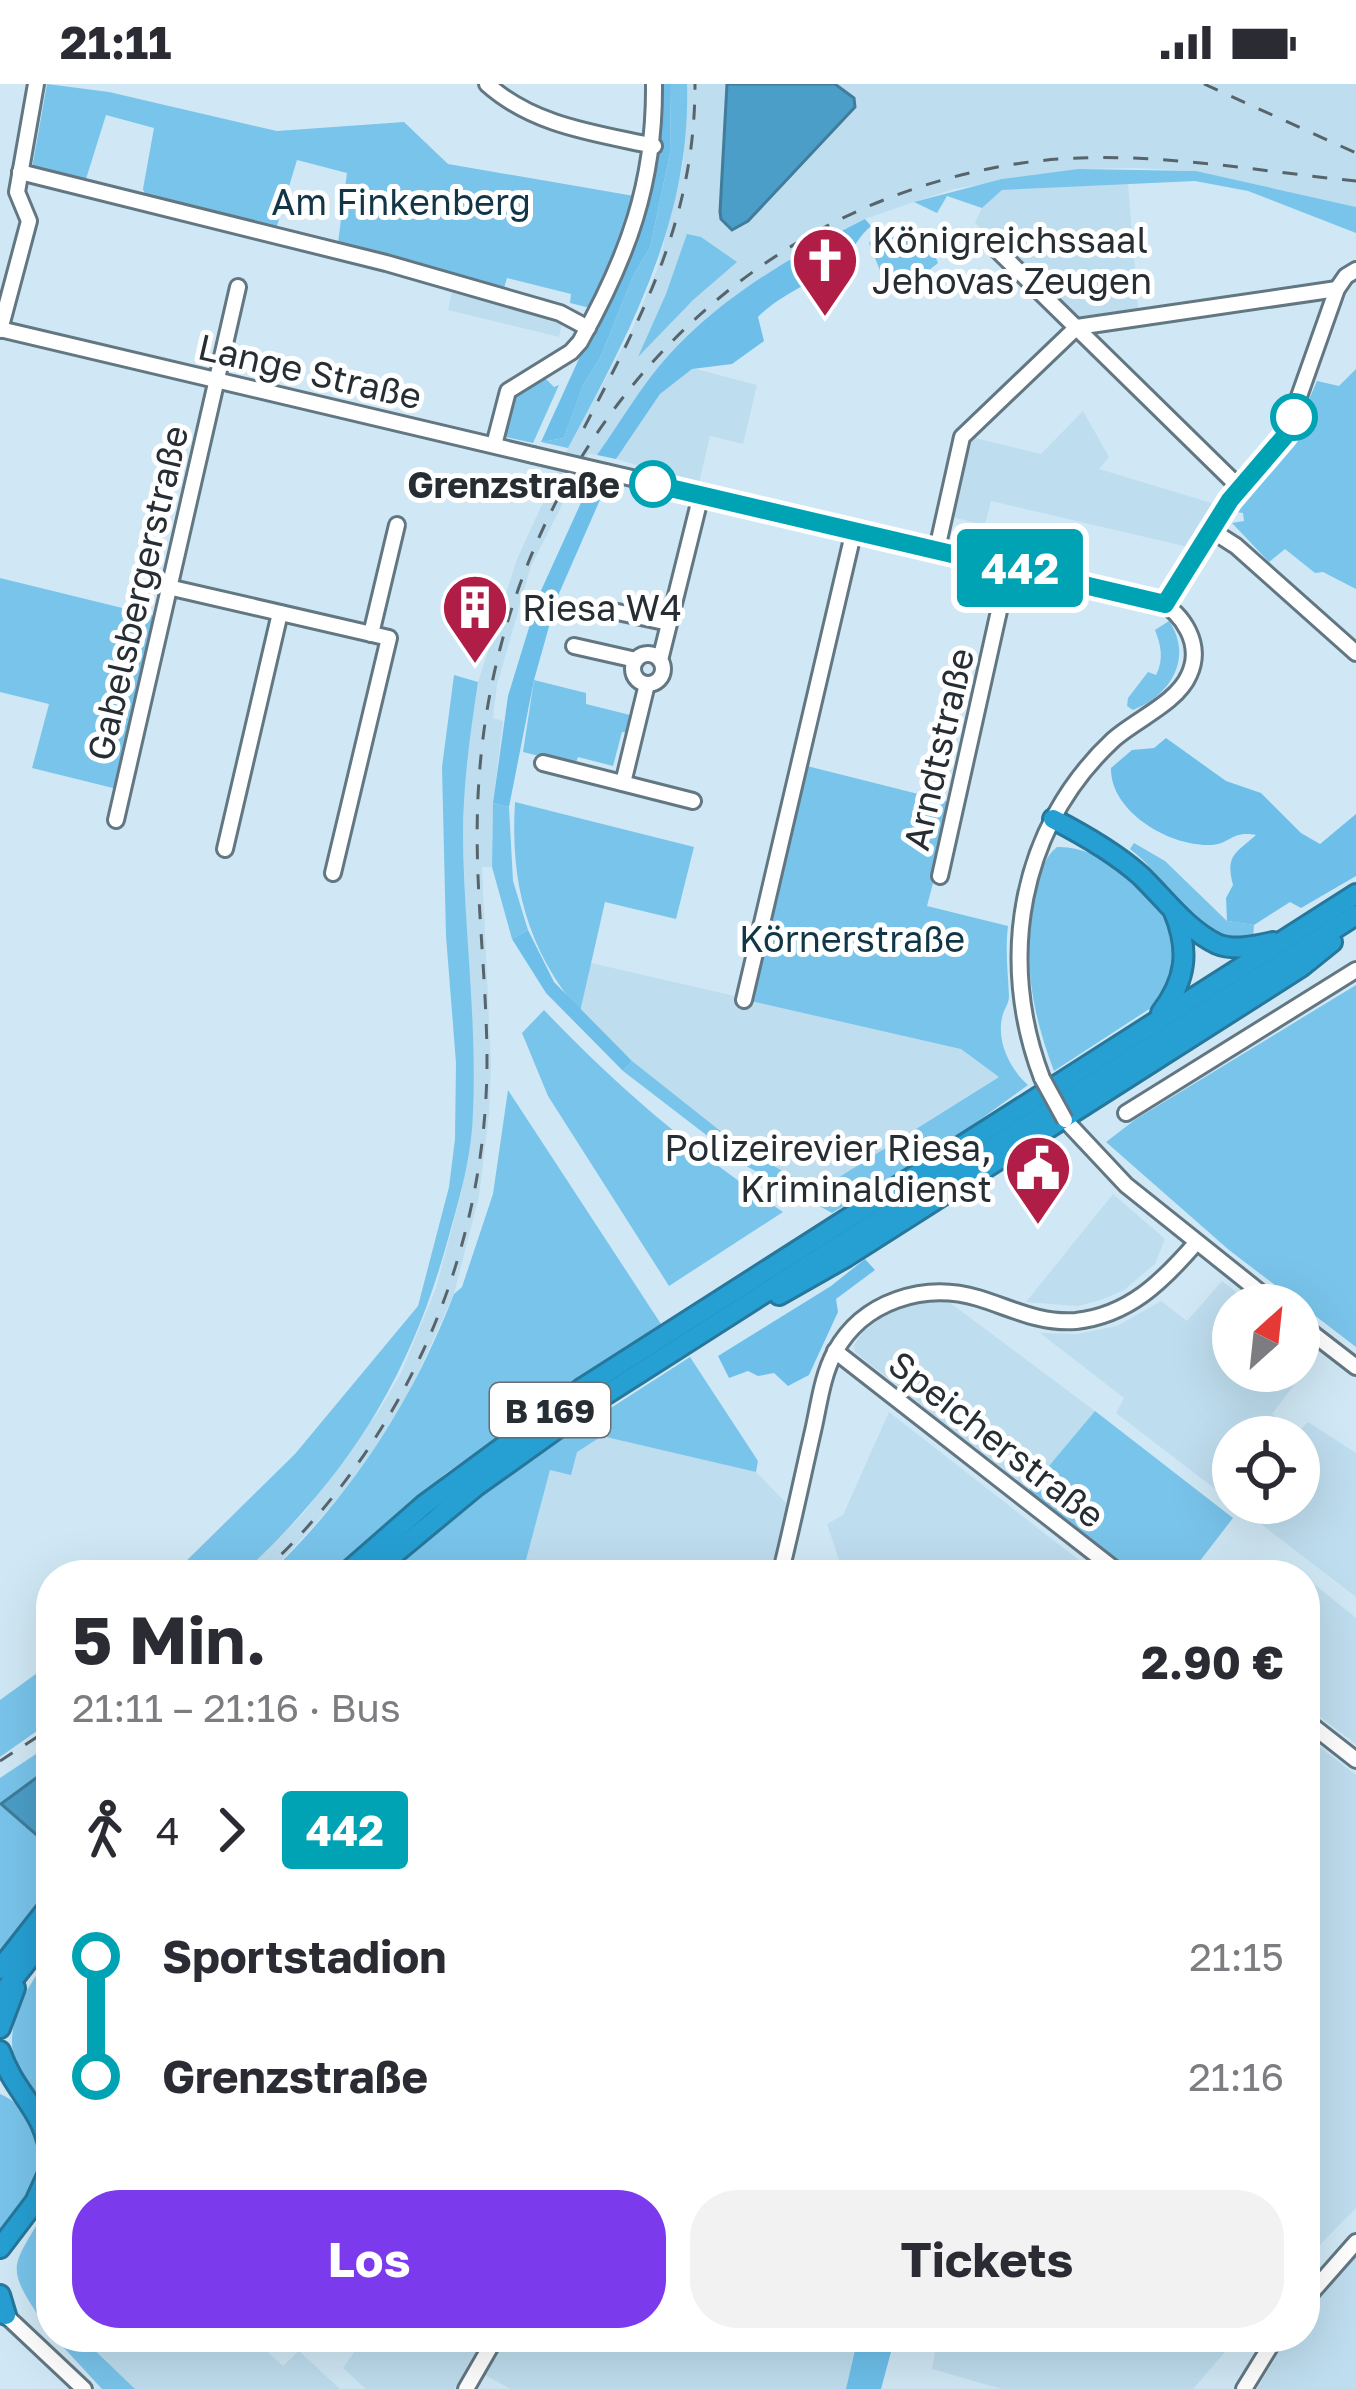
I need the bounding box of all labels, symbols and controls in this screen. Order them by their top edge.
text: 21:11 [60,15,171,69]
park label: Am Finkenberg [271,180,531,223]
place label: Königreichssaal Jehovas Zeugen [872,218,1152,302]
church icon: Königreichssaal Jehovas Zeugen [790,225,860,319]
street label: Lange Straße [194,324,426,418]
unlabelled marker [1272,395,1316,439]
street label: Gabelsbergerstraße [78,421,196,765]
marker: Grenzstraße [631,462,675,506]
place label: Grenzstraße [407,463,620,506]
line badge: 442 [951,529,1089,607]
text: 442 [981,543,1059,593]
building icon: Riesa W4 [440,572,510,666]
place label: Riesa W4 [522,586,682,629]
street label: Arndtstraße [894,644,982,854]
park label: Körnerstraße [739,917,965,960]
place label: Polizeirevier Riesa, Kriminaldienst [664,1126,992,1210]
public building icon: Polizeirevier Riesa, Kriminaldienst [1003,1133,1073,1227]
north arrow [1212,1284,1320,1392]
map controls [1212,1284,1320,1524]
street label: Speicherstraße [881,1342,1113,1536]
road number: B 169 [490,1383,610,1437]
button: locate [1212,1416,1320,1524]
text: 5 Min. [72,1599,267,1679]
text: 2.90 € [1141,1635,1284,1689]
text: 21:11 – 21:16 · Bus [72,1684,401,1731]
icon: walk [72,1797,138,1863]
icon: forward [198,1797,264,1863]
text: 442 [306,1805,384,1855]
text: 4 [156,1807,180,1854]
text: Sportstadion [162,1929,447,1983]
text: 21:15 [1189,1933,1284,1980]
text: Grenzstraße [162,2049,428,2103]
text: 21:16 [1188,2053,1284,2100]
button: Los [72,2190,666,2328]
button: Tickets [690,2190,1284,2328]

